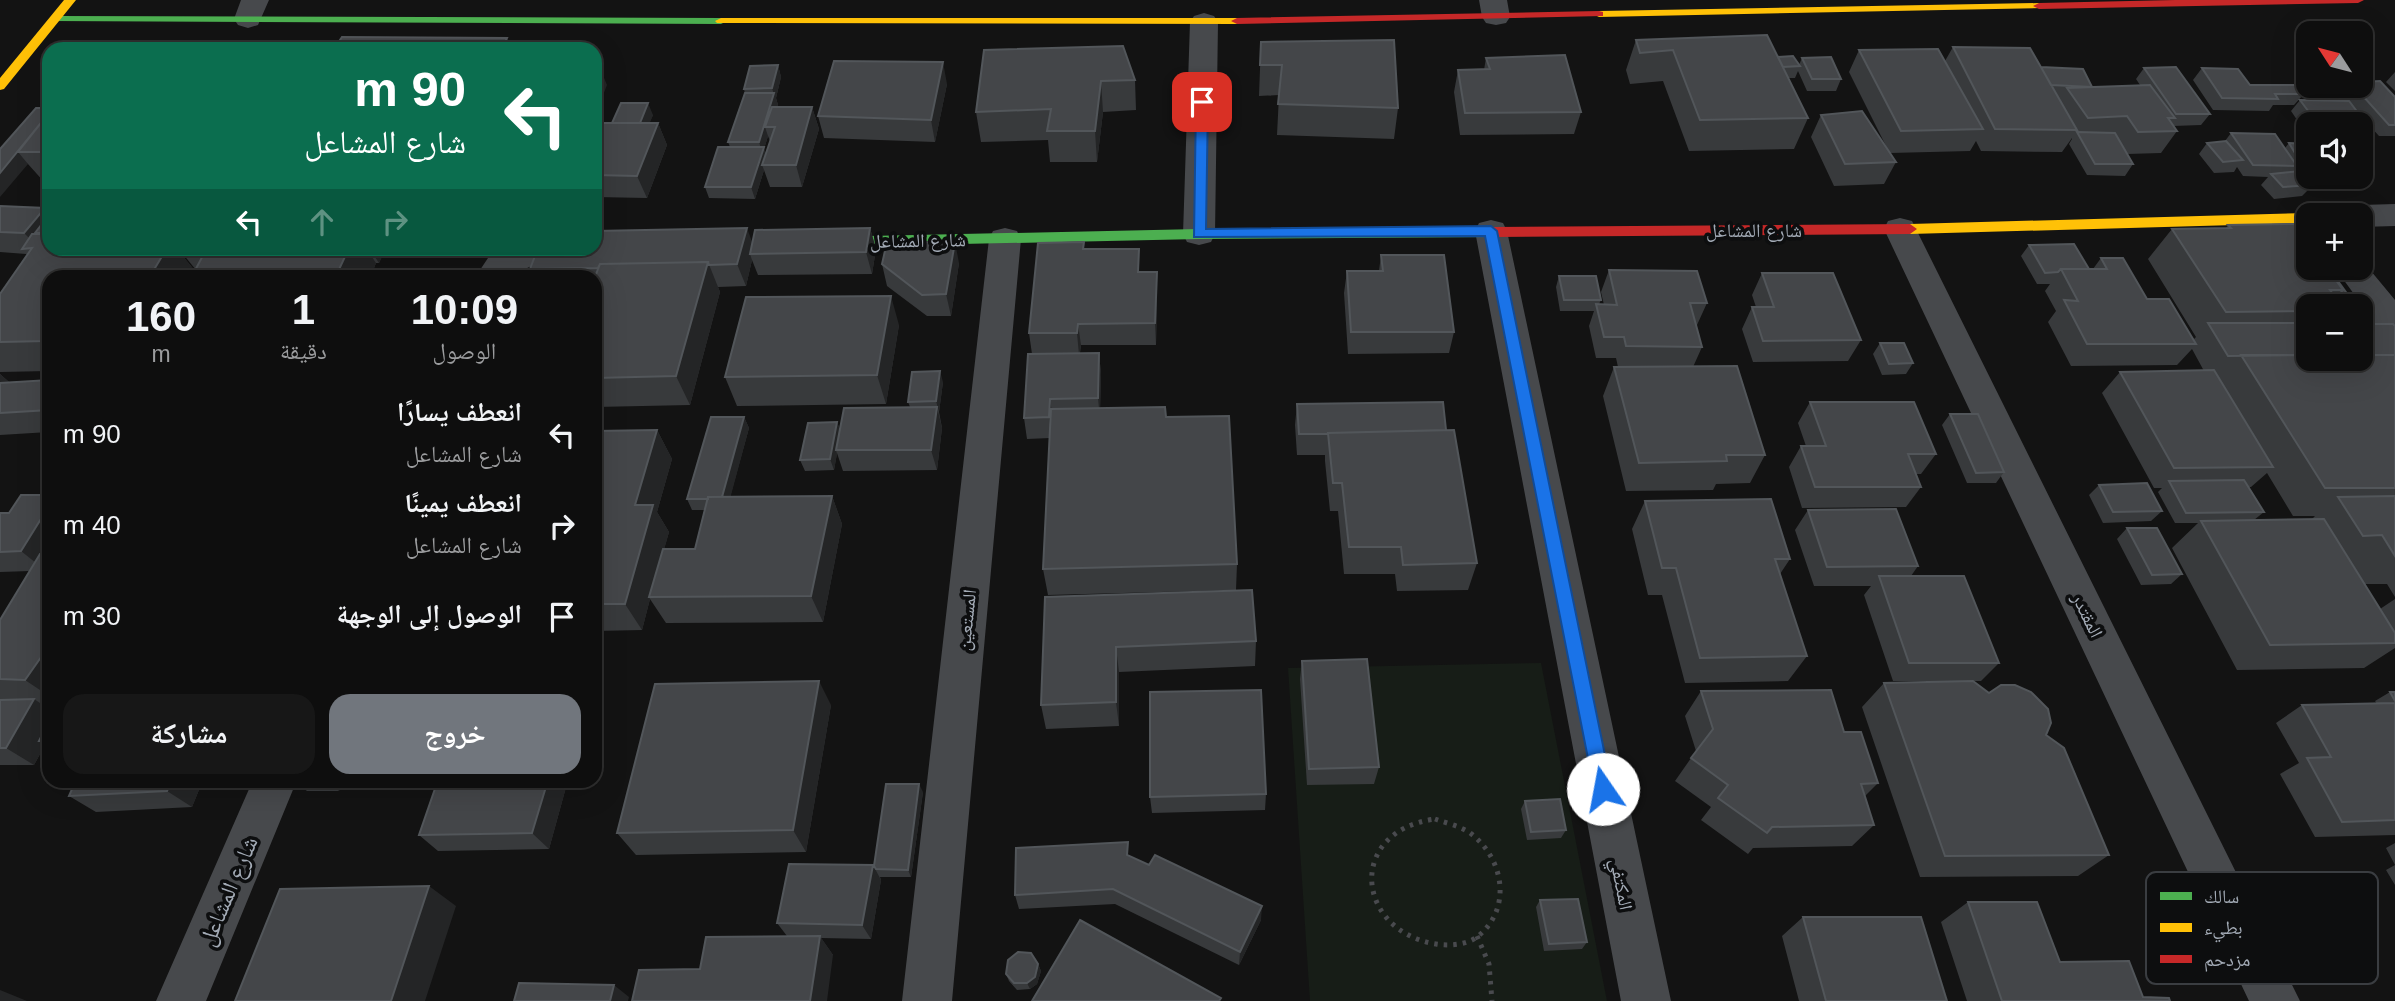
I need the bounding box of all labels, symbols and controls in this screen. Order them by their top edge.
north arrow [2296,21,2373,98]
map controls [2296,21,2373,371]
text: 90 m [354,62,466,116]
icon: left [490,70,581,161]
pin [1172,72,1232,132]
icon: arrive [1183,83,1221,121]
button: sound [2296,112,2373,189]
text: شارع المشاعل [304,124,466,160]
icon: left [230,203,268,241]
icon: ahead [303,203,341,241]
icon: right [376,203,414,241]
button: + [2296,203,2373,280]
street label: شارع المشاعل [1706,220,1802,242]
street label: شارع المشاعل [870,229,966,253]
text: 1 [292,286,315,333]
text: 10:09 [411,286,518,333]
text: 160 [126,293,196,340]
button: − [2296,294,2373,371]
text: دقيقة [280,338,327,364]
text: الوصول [433,338,496,364]
text: m [151,341,171,367]
text: انعطف يسارًا [397,397,522,427]
icon: left [543,416,581,454]
text: 90 m [63,419,121,449]
text: شارع المشاعل [406,441,522,467]
text: انعطف يمينًا [405,488,522,518]
icon: right [543,507,581,545]
text: 40 m [63,510,121,540]
text: شارع المشاعل [406,532,522,558]
street label: المستعين [953,588,981,652]
street label: المقتدر [2066,589,2107,641]
icon: arrive [543,598,581,636]
text: الوصول إلى الوجهة [337,599,522,629]
text: 30 m [63,601,121,631]
button: مشاركة [63,694,315,774]
button: خروج [329,694,581,774]
position arrow [1566,752,1640,826]
street label: شارع المشاعل [193,832,265,950]
street label: المكتفي [1601,856,1637,913]
legend [2146,872,2378,984]
text: سالك [2204,886,2239,907]
text: بطيء [2204,917,2243,943]
text: مزدحم [2204,949,2250,972]

